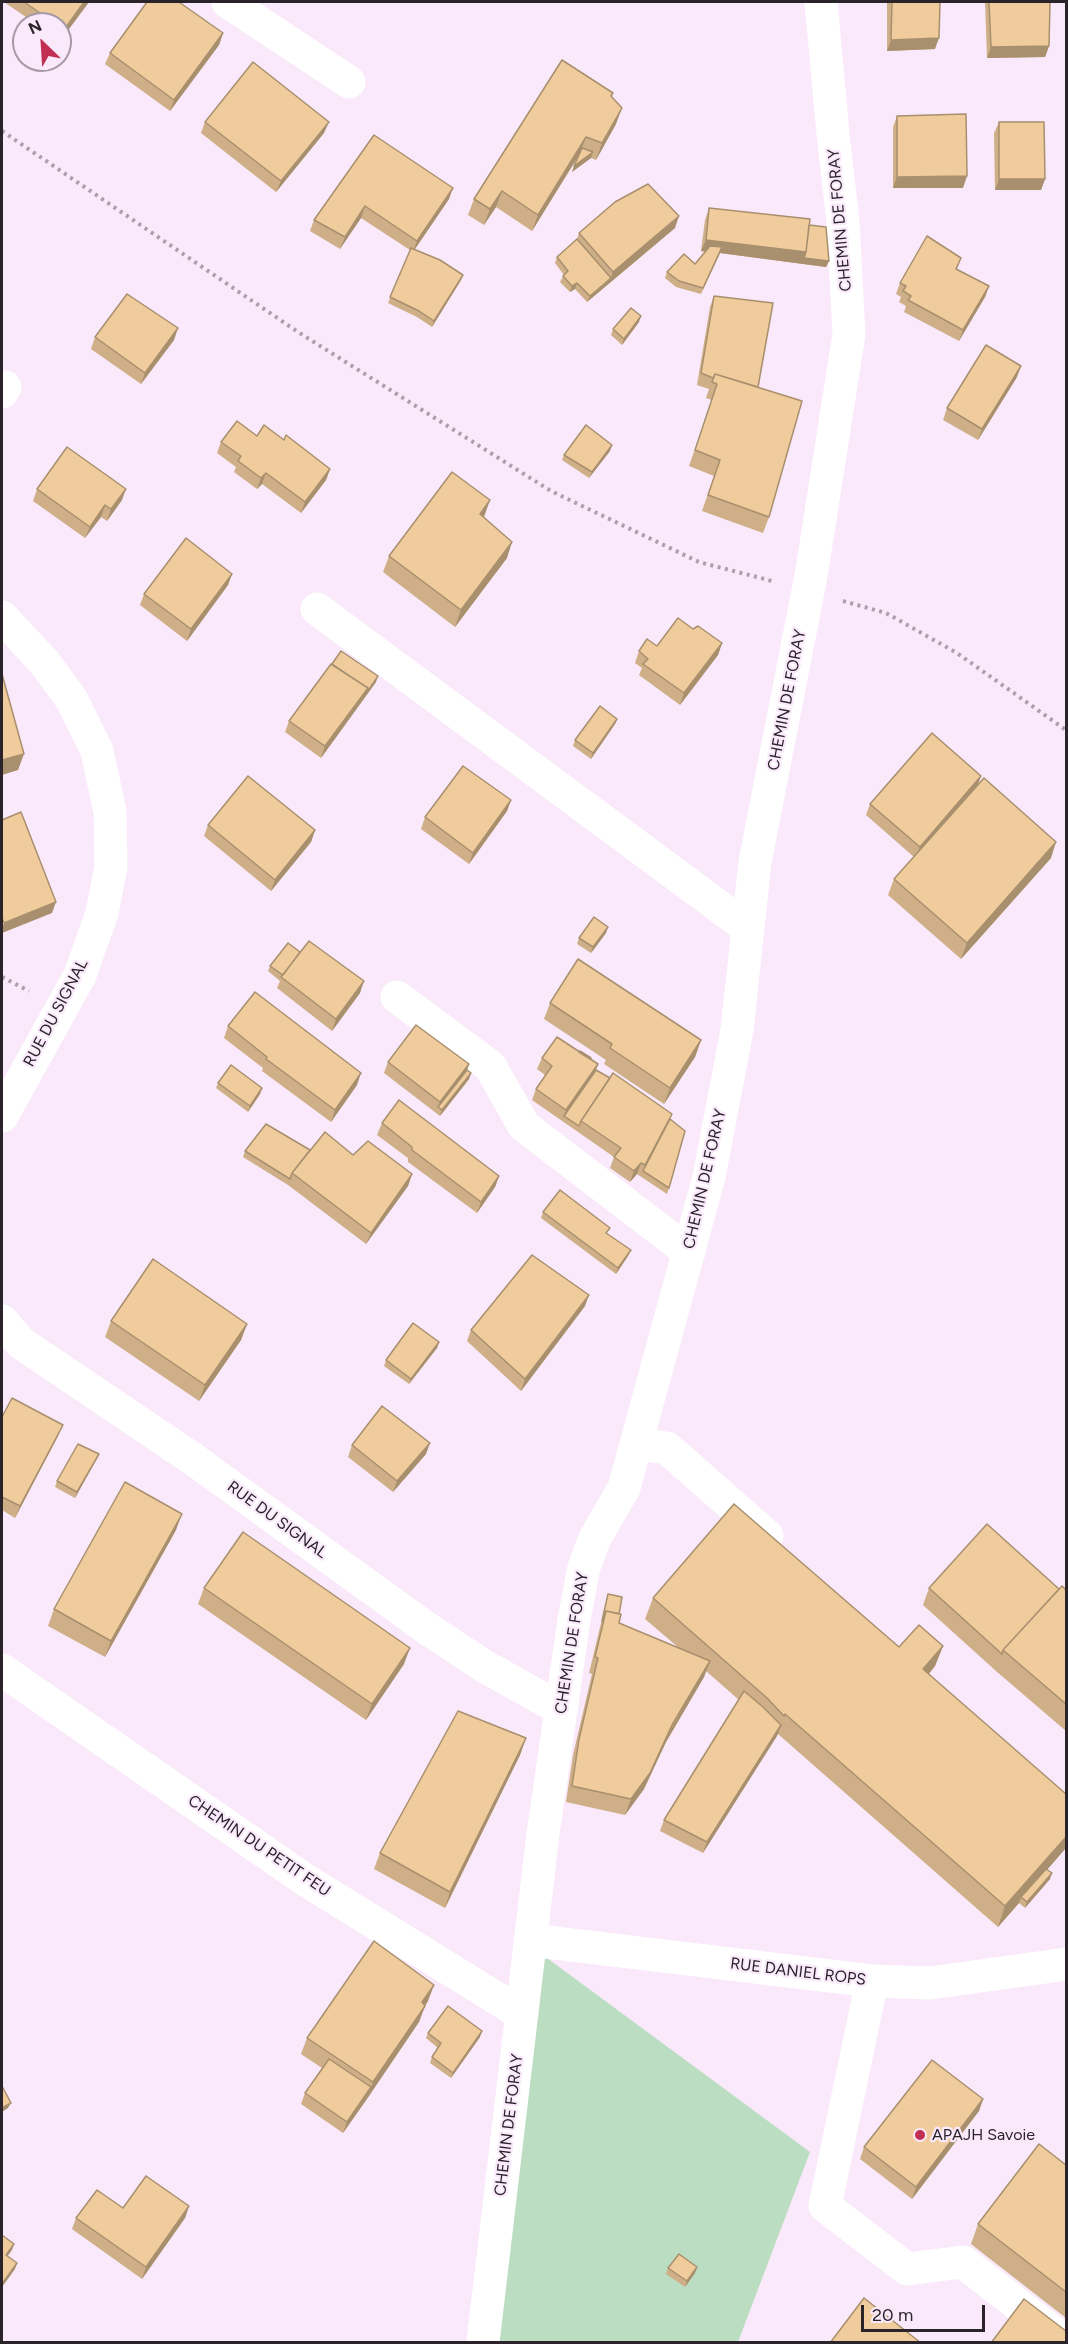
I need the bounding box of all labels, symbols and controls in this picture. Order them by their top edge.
north arrow [12,12,72,72]
text: N [25,16,45,38]
street label: CHEMIN DE FORAY [824,148,856,292]
street label: CHEMIN DE FORAY [764,628,810,772]
street label: RUE DU SIGNAL [20,956,92,1070]
street label: CHEMIN DE FORAY [680,1107,730,1251]
street label: RUE DU SIGNAL [223,1477,331,1563]
street label: CHEMIN DE FORAY [551,1571,593,1715]
street label: CHEMIN DU PETIT FEU [184,1791,334,1901]
street label: RUE DANIEL ROPS [729,1954,867,1990]
street label: CHEMIN DE FORAY [491,2053,527,2197]
place label: APAJH Savoie [932,2125,1035,2145]
marker: APAJH Savoie [913,2128,927,2142]
scale bar [864,2293,988,2331]
text: 20 m [872,2304,913,2326]

